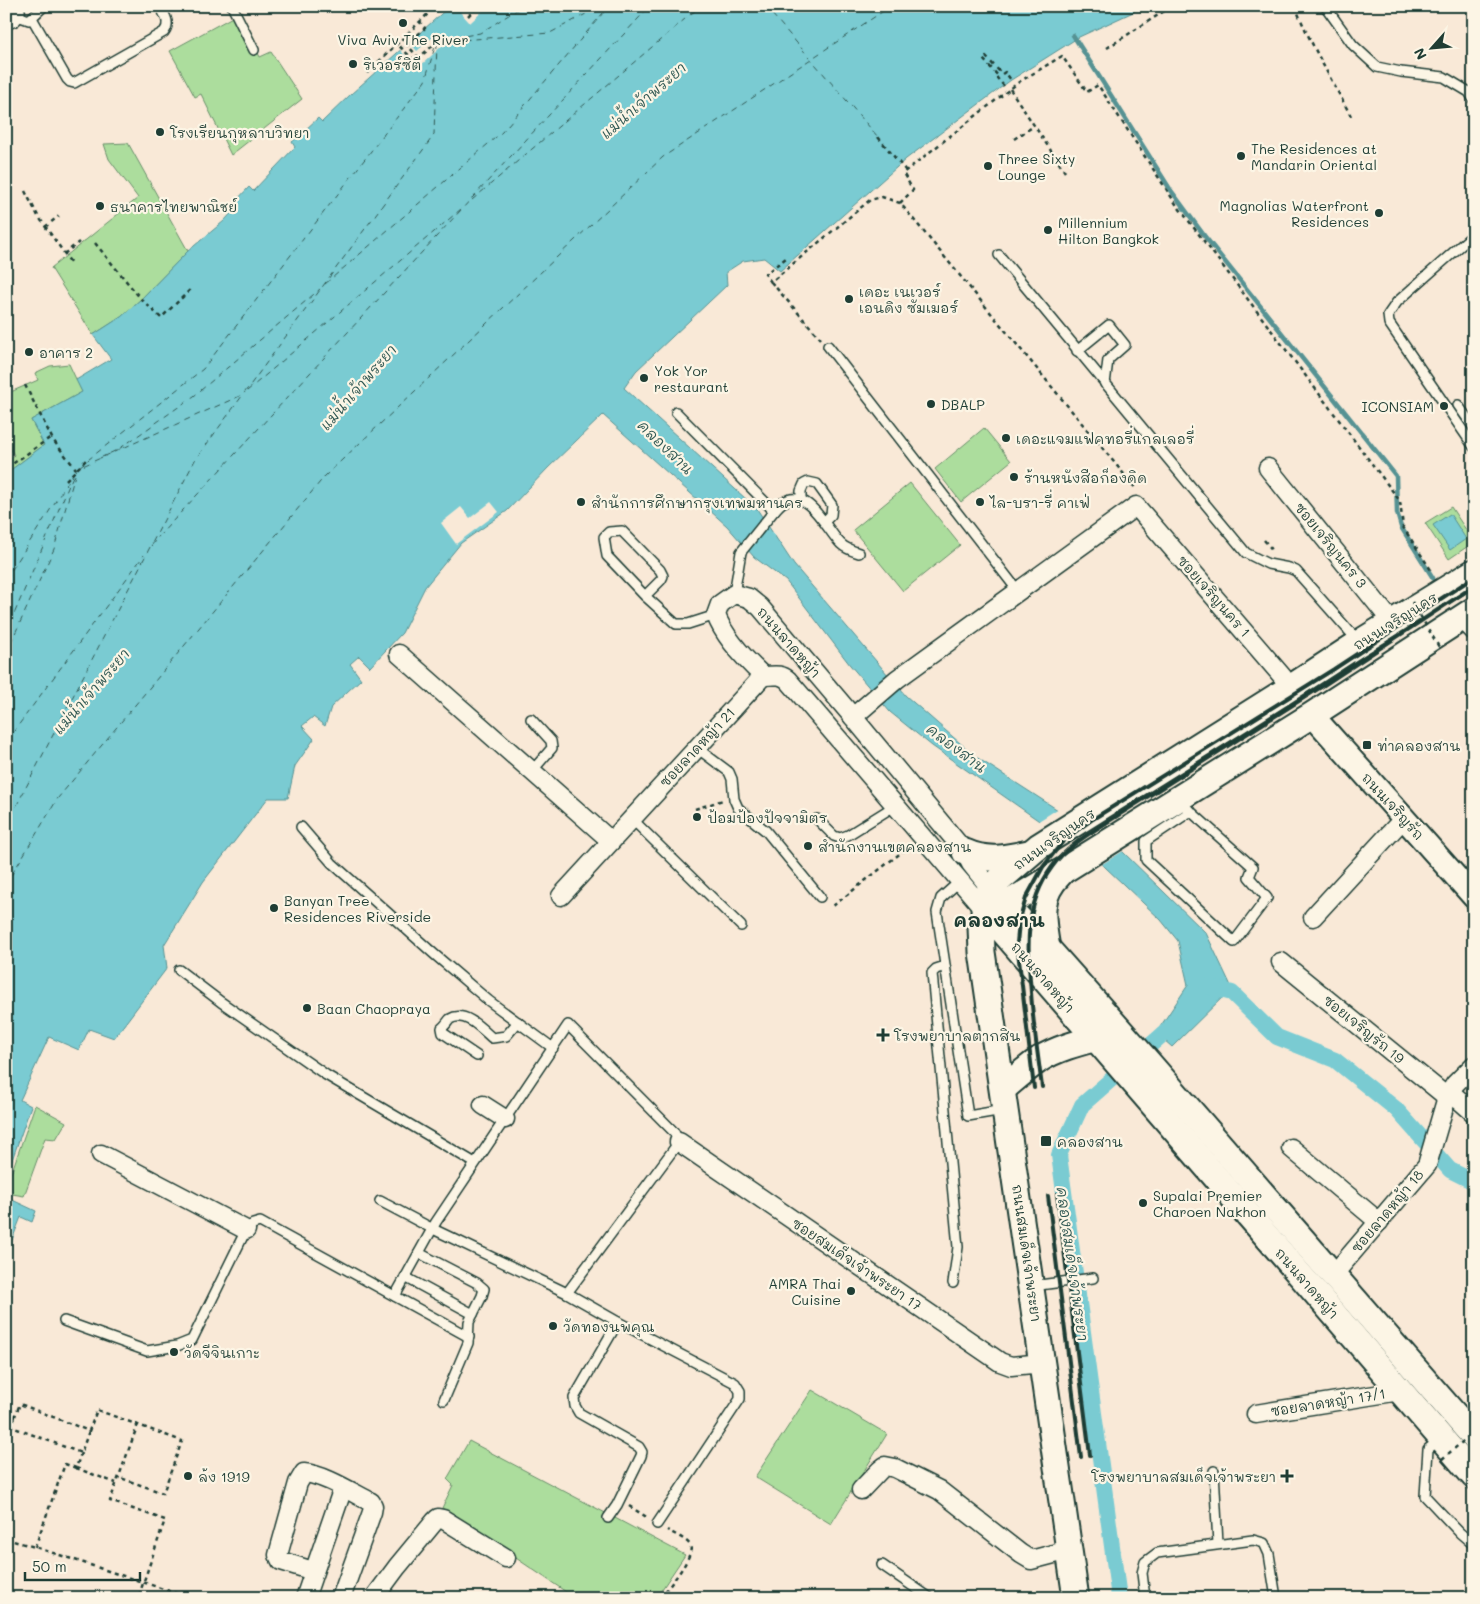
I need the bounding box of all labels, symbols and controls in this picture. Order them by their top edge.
marker: Viva Aviv The River [397,17,409,29]
north arrow [1408,22,1458,72]
place label: Viva Aviv The River [338,30,468,49]
text: N [1409,45,1431,63]
place label: ริเวอร์ซิตี [363,55,421,74]
water label: แม่น้ำเจ้าพระยา [595,56,690,143]
marker: ริเวอร์ซิตี [347,58,359,70]
place label: โรงเรียนกุหลาบวิทยา [169,123,309,144]
marker: โรงเรียนกุหลาบวิทยา [154,126,166,138]
place label: The Residences at Mandarin Oriental [1251,139,1377,174]
place label: Three Sixty Lounge [998,149,1075,184]
marker: The Residences at Mandarin Oriental [1235,150,1247,162]
marker: Three Sixty Lounge [982,160,994,172]
place label: Magnolias Waterfront Residences [1220,196,1369,231]
place label: ธนาคารไทยพาณิชย์ [110,197,237,216]
marker: ธนาคารไทยพาณิชย์ [94,200,106,212]
marker: Magnolias Waterfront Residences [1373,207,1385,219]
place label: Millennium Hilton Bangkok [1058,213,1159,248]
marker: Millennium Hilton Bangkok [1042,224,1054,236]
place label: เดอะ เนเวอร์ เอนดิง ซัมเมอร์ [859,282,958,317]
marker: เดอะ เนเวอร์ เอนดิง ซัมเมอร์ [843,293,855,305]
water label: แม่น้ำเจ้าพระยา [314,339,401,434]
place label: อาคาร 2 [39,343,93,362]
marker: อาคาร 2 [23,346,35,358]
place label: Yok Yor restaurant [654,361,729,396]
marker: Yok Yor restaurant [638,372,650,384]
place label: DBALP [941,395,985,414]
place label: ICONSIAM [1362,397,1434,416]
marker: DBALP [925,398,937,410]
marker: ICONSIAM [1438,400,1450,412]
water label: คลองสาน [634,415,698,479]
place label: เดอะแจมแฟคทอรี่แกลเลอรี่ [1016,425,1194,448]
marker: เดอะแจมแฟคทอรี่แกลเลอรี่ [1000,432,1012,444]
place label: ร้านหนังสือก็องดิด [1024,467,1147,487]
marker: ร้านหนังสือก็องดิด [1008,471,1020,483]
place label: ไล-บรา-รี่ คาเฟ่ [988,489,1090,512]
place label: สำนักการศึกษากรุงเทพมหานคร [591,493,803,514]
marker: สำนักการศึกษากรุงเทพมหานคร [575,496,587,508]
marker: ไล-บรา-รี่ คาเฟ่ [974,496,986,508]
street label: ซอยเจริญนคร 3 [1291,498,1371,592]
street label: ซอยเจริญนคร 1 [1173,551,1255,641]
street label: ถนนเจริญนคร [1349,587,1441,655]
street label: ถนนลาดหญ้า [753,602,825,682]
water label: แม่น้ำเจ้าพระยา [47,643,134,738]
street label: ซอยลาดหญ้า 21 [655,703,739,791]
water label: คลองสาน [923,719,991,777]
place label: ท่าคลองสาน [1377,736,1460,755]
marker: ท่าคลองสาน [1361,739,1373,751]
street label: ถนนเจริญรัถ [1358,768,1428,844]
street label: ถนนเจริญนคร [1009,804,1099,874]
place label: ป้อมป้องปัจจามิตร [707,808,827,827]
marker: ป้อมป้องปัจจามิตร [691,811,703,823]
place label: สำนักงานเขตคลองสาน [818,837,971,856]
marker: สำนักงานเขตคลองสาน [802,840,814,852]
place label: Banyan Tree Residences Riverside [284,891,431,926]
marker: Banyan Tree Residences Riverside [268,902,280,914]
district label: คลองสาน [953,907,1045,932]
street label: ถนนลาดหญ้า [1007,937,1079,1017]
street label: ซอยเจริญรัถ 19 [1319,990,1409,1068]
place label: Baan Chaopraya [317,999,431,1018]
marker: Baan Chaopraya [301,1002,313,1014]
place label: โรงพยาบาลตากสิน [893,1026,1020,1045]
marker: โรงพยาบาลตากสิน [876,1028,890,1042]
place label: คลองสาน [1057,1132,1123,1151]
marker: คลองสาน [1039,1134,1053,1148]
street label: ซอยลาดหญ้า 18 [1347,1165,1427,1257]
street label: ถนนสมเด็จเจ้าพระยา [1008,1183,1046,1323]
water label: คลองสมเด็จเจ้าพระยา [1052,1185,1095,1342]
place label: Supalai Premier Charoen Nakhon [1153,1186,1266,1221]
marker: Supalai Premier Charoen Nakhon [1137,1197,1149,1209]
street label: ซอยสมเด็จเจ้าพระยา 17 [788,1213,926,1315]
street label: ถนนลาดหญ้า [1271,1243,1343,1323]
place label: AMRA Thai Cuisine [768,1274,841,1309]
marker: AMRA Thai Cuisine [845,1285,857,1297]
place label: วัดทองนพคุณ [563,1317,655,1338]
marker: วัดทองนพคุณ [547,1320,559,1332]
place label: วัดจีจินเกาะ [184,1343,260,1362]
marker: วัดจีจินเกาะ [168,1346,180,1358]
street label: ซอยลาดหญ้า 17/1 [1269,1384,1387,1420]
place label: โรงพยาบาลสมเด็จเจ้าพระยา [1090,1466,1276,1486]
place label: ล้ง 1919 [198,1467,250,1486]
marker: โรงพยาบาลสมเด็จเจ้าพระยา [1280,1469,1294,1483]
marker: ล้ง 1919 [182,1470,194,1482]
scale bar [25,1549,140,1581]
text: 50 m [32,1556,67,1576]

